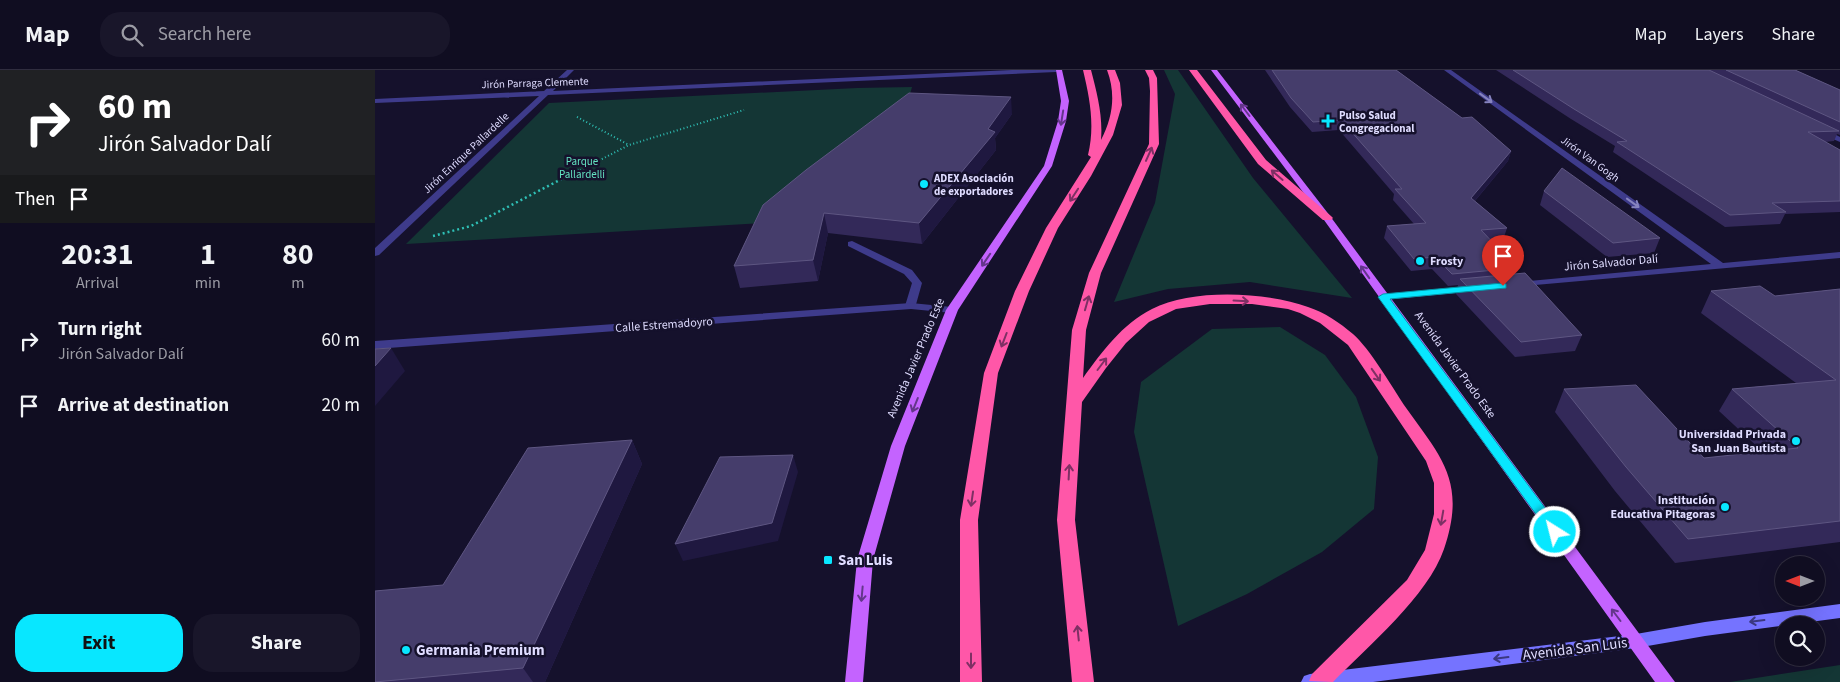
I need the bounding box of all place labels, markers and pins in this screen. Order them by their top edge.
place label: Pulso Salud Congregacional [1339,108,1415,136]
marker: Pulso Salud Congregacional [1321,114,1335,128]
place label: ADEX Asociación de exportadores [933,171,1014,199]
marker: ADEX Asociación de exportadores [918,178,930,190]
pin [1482,235,1524,286]
place label: Frosty [1430,253,1464,270]
marker: Frosty [1414,255,1426,267]
place label: Universidad Privada San Juan Bautista [1679,426,1786,457]
marker: Universidad Privada San Juan Bautista [1790,435,1802,447]
place label: Institución Educativa Pitagoras [1611,492,1715,523]
marker: Institución Educativa Pitagoras [1719,501,1731,513]
place label: San Luis [838,550,893,571]
marker: San Luis [822,554,834,566]
place label: Germania Premium [416,640,545,661]
marker: Germania Premium [400,644,412,656]

